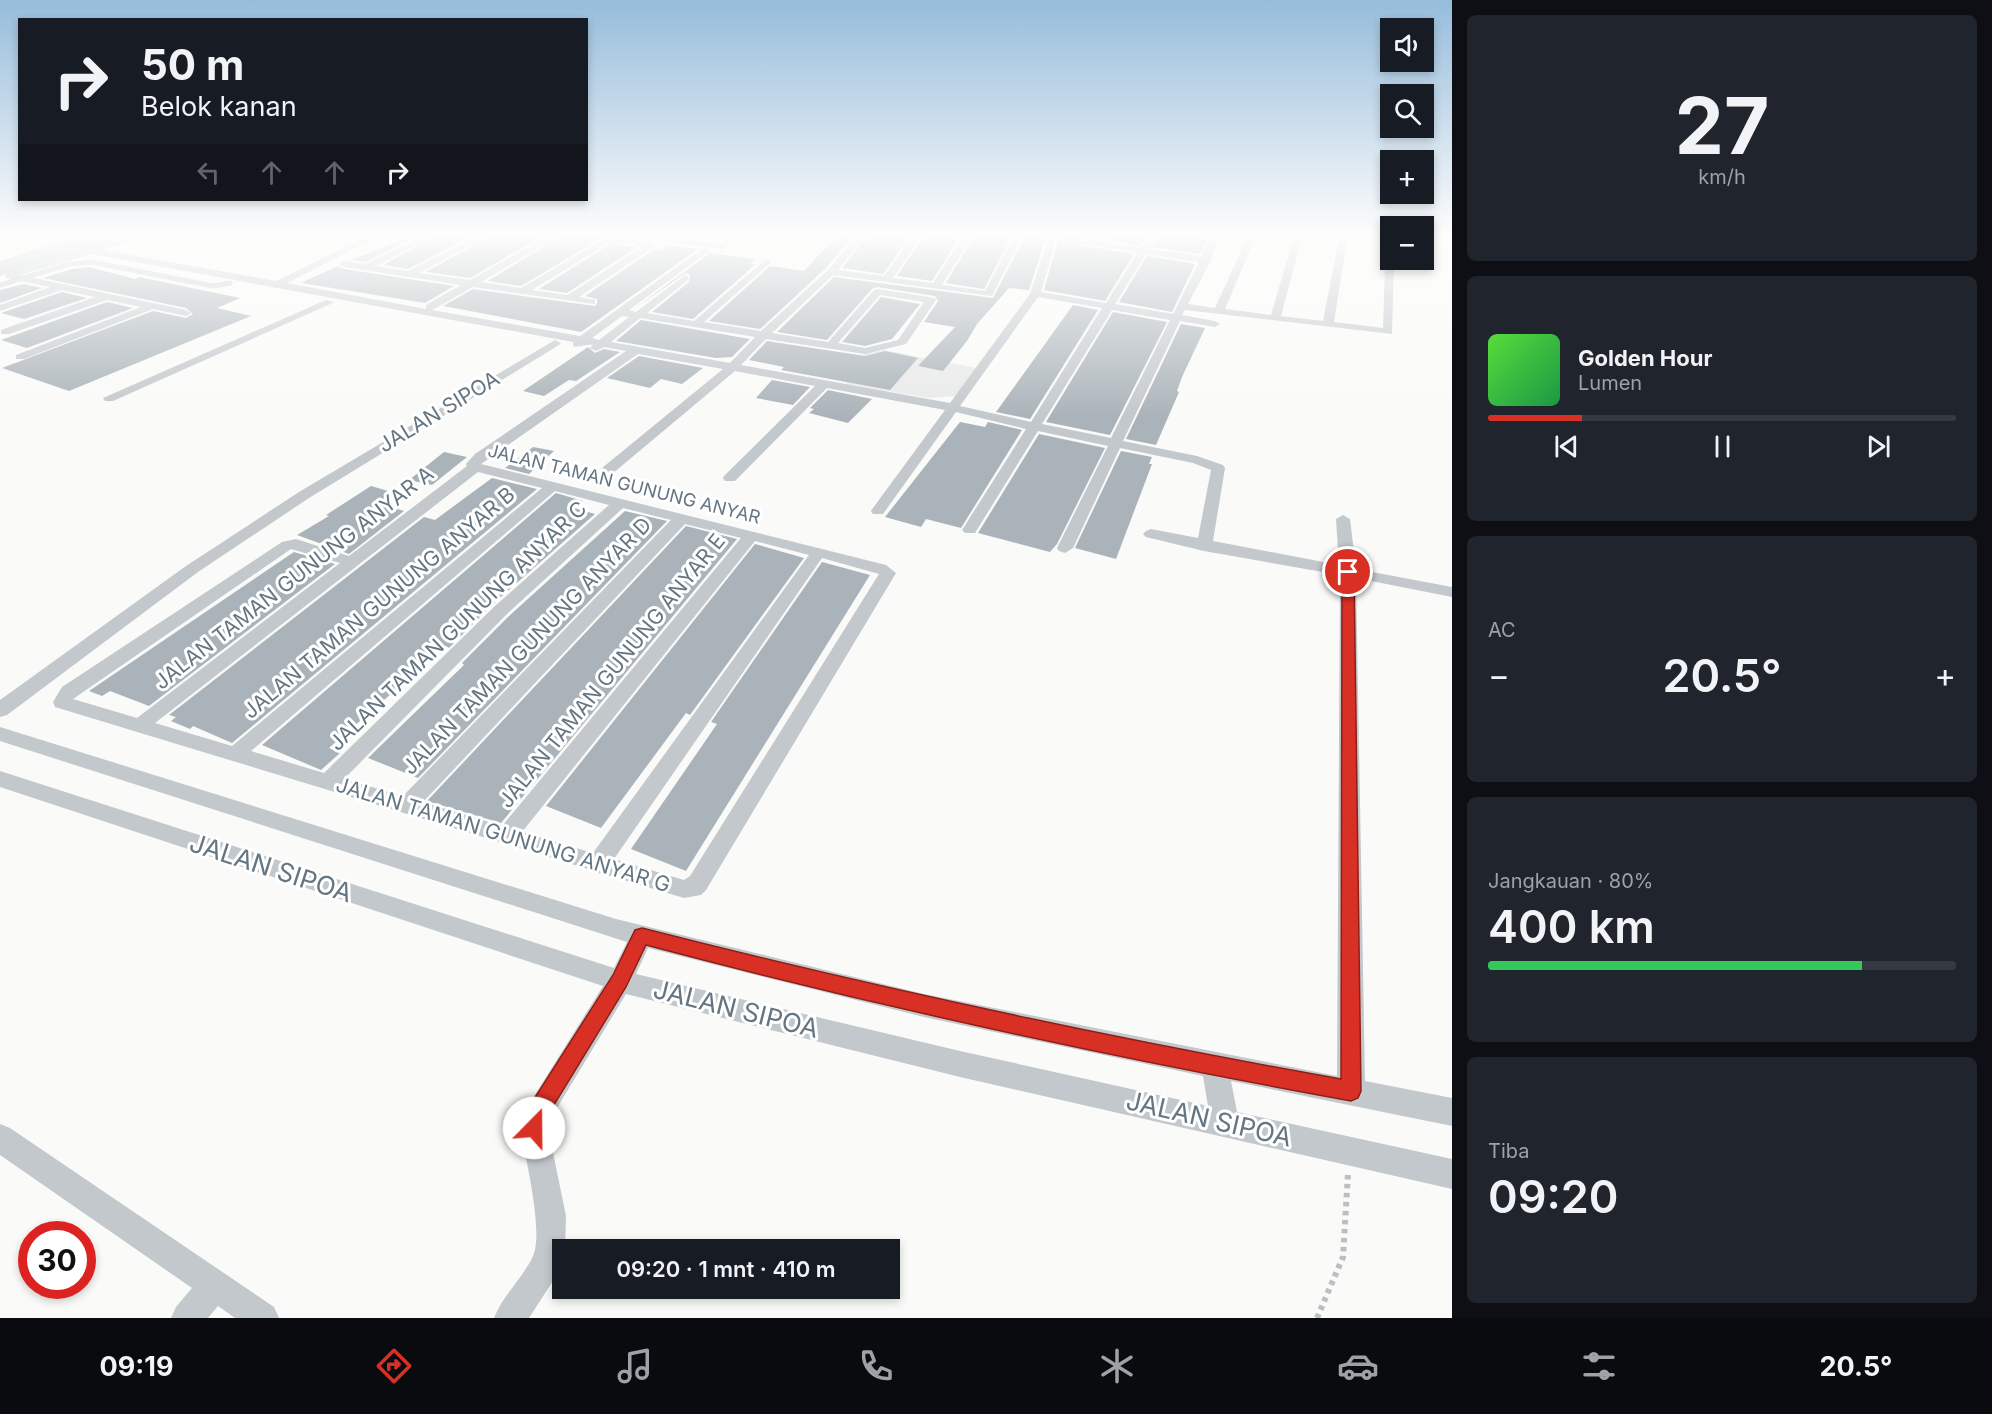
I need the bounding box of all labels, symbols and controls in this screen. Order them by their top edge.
map controls [1380,18,1434,270]
button: sound [1380,18,1434,72]
text: 50 m [141,39,244,90]
icon: right [42,42,120,120]
text: 27 [1675,78,1769,173]
button: search [1380,84,1434,138]
text: Belok kanan [141,90,297,123]
button: + [1380,150,1434,204]
icon: left [192,156,225,189]
icon: ahead [255,156,288,189]
icon: ahead [318,156,351,189]
icon: right [381,156,414,189]
text: km/h [1698,165,1746,189]
button: − [1380,216,1434,270]
text: Golden Hour [1578,345,1712,371]
street label: JALAN SIPOA [374,366,504,457]
text: Lumen [1578,371,1642,395]
icon: previous [1550,430,1583,463]
icon: pause [1706,430,1739,463]
icon: next [1862,430,1895,463]
street label: JALAN TAMAN GUNUNG ANYAR [486,439,763,528]
street label: JALAN TAMAN GUNUNG ANYAR A [149,461,438,694]
street label: JALAN TAMAN GUNUNG ANYAR B [238,482,519,724]
street label: JALAN TAMAN GUNUNG ANYAR C [324,496,592,756]
street label: JALAN TAMAN GUNUNG ANYAR D [397,512,656,779]
street label: JALAN TAMAN GUNUNG ANYAR E [493,529,730,813]
pin [1322,546,1373,597]
icon: arrive [1331,555,1364,588]
text: AC [1488,618,1516,642]
text: 20.5° [1662,648,1782,703]
text: − [1488,655,1510,695]
text: + [1934,655,1956,695]
street label: JALAN TAMAN GUNUNG ANYAR G [333,772,673,897]
street label: JALAN SIPOA [186,827,356,908]
text: Jangkauan · 80% [1488,869,1653,893]
text: 400 km [1488,899,1655,954]
street label: JALAN SIPOA [650,973,822,1044]
street label: JALAN SIPOA [1123,1084,1295,1153]
position arrow [502,1096,566,1160]
text: Tiba [1488,1139,1529,1163]
text: 09:20 [1488,1169,1619,1224]
speed limit sign: 30 [18,1221,96,1299]
text: 09:20 · 1 mnt · 410 m [616,1256,836,1282]
icon: directions [373,1345,415,1387]
icon: music [614,1345,656,1387]
icon: phone [855,1345,897,1387]
icon: climate [1096,1345,1138,1387]
icon: car [1337,1345,1379,1387]
icon: filters [1578,1345,1620,1387]
text: 09:19 [100,1350,174,1383]
text: 20.5° [1820,1350,1892,1383]

